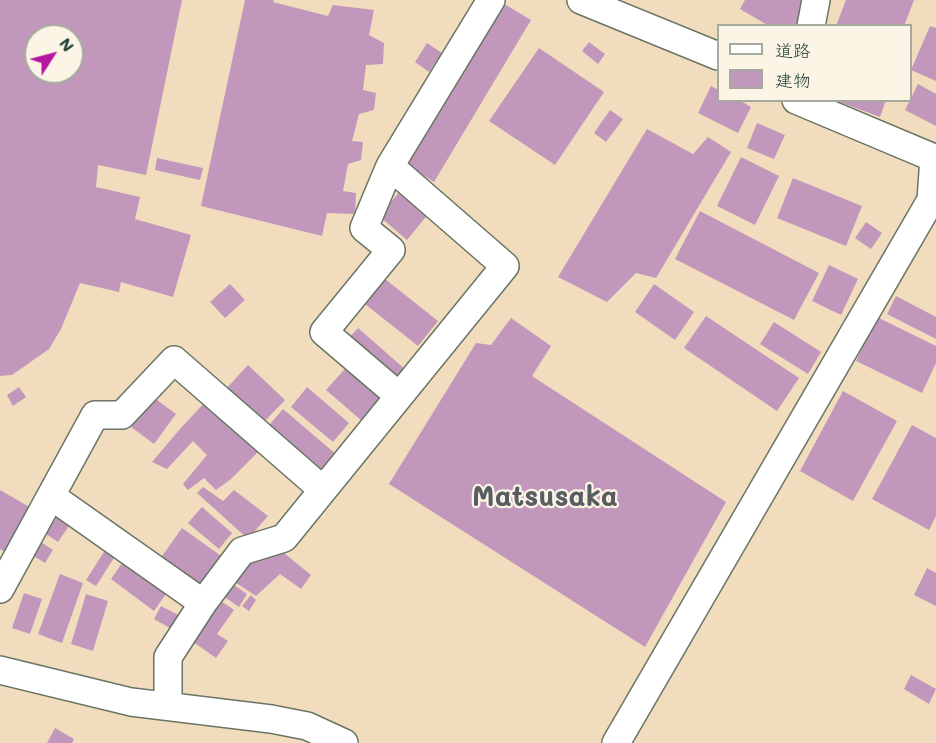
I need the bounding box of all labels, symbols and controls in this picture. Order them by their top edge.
north arrow [24,24,84,84]
legend [717,24,912,102]
text: N [55,33,79,55]
text: 道路 [775,38,811,62]
text: 建物 [775,68,811,92]
district label: Matsusaka [472,480,618,514]

